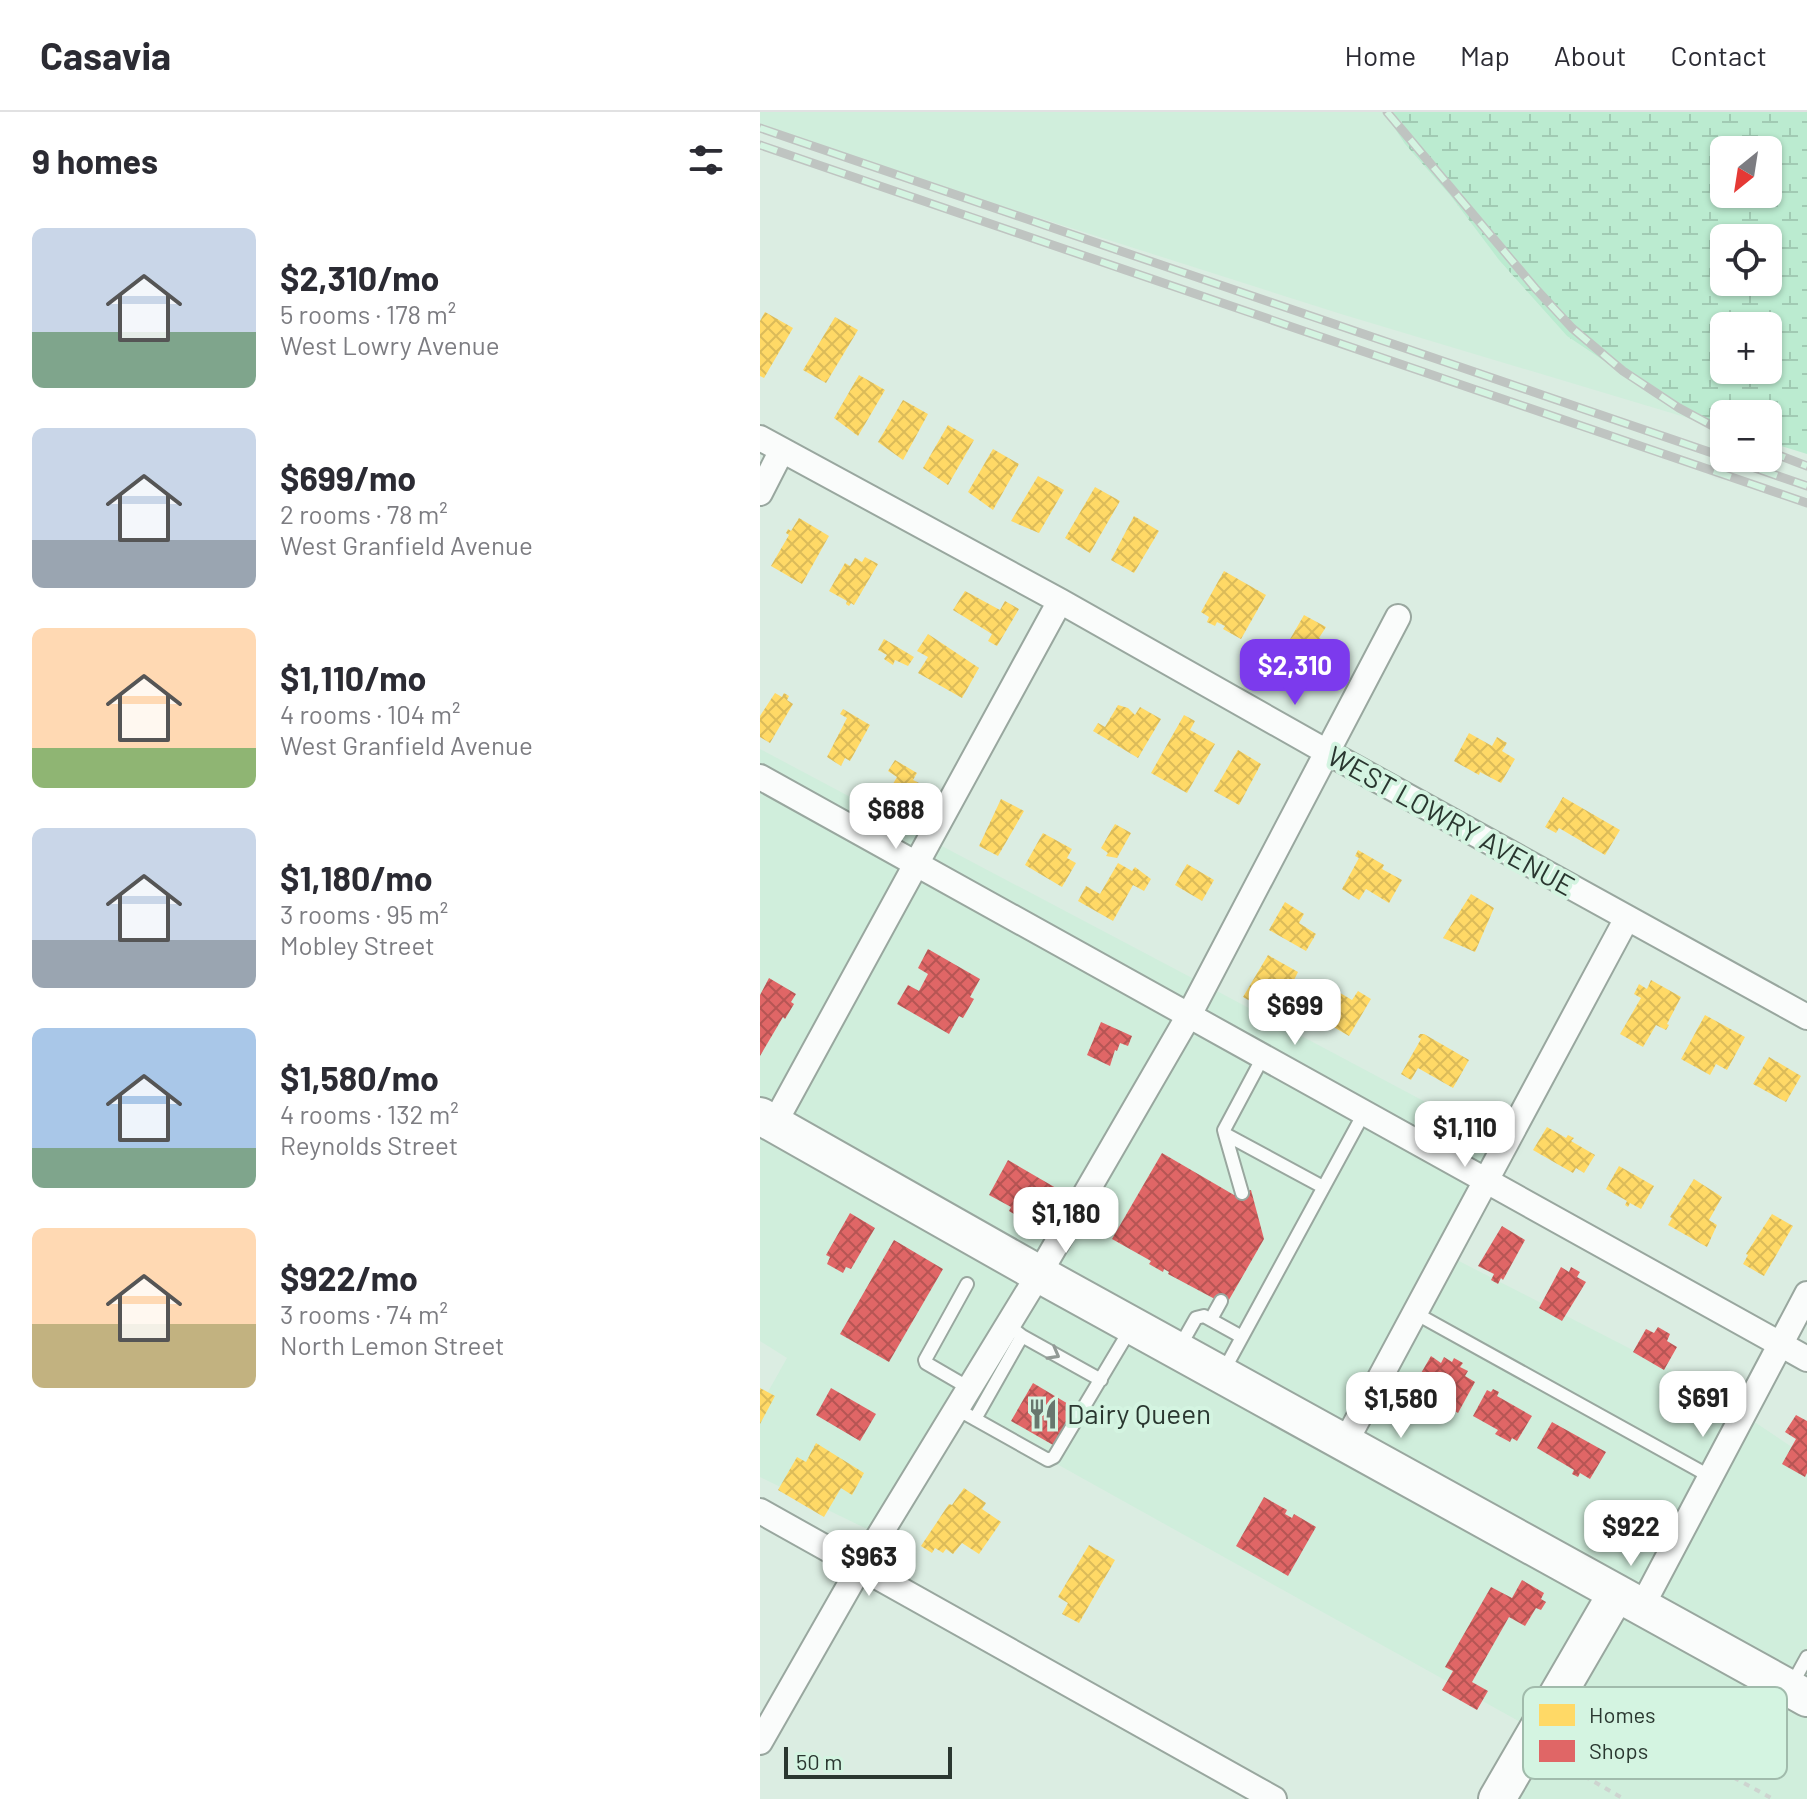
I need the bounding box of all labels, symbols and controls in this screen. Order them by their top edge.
text: Casavia [40,32,171,78]
text: Home [1345,38,1416,72]
text: Map [1460,38,1510,72]
text: About [1554,38,1626,72]
text: Contact [1670,38,1767,72]
north arrow [1710,136,1782,208]
map controls [1710,136,1782,472]
icon: filters [684,138,728,182]
text: 9 homes [32,140,158,181]
button: locate [1710,224,1782,296]
text: $2,310/mo [280,257,440,298]
icon: home [96,260,192,356]
text: 5 rooms · 178 m² [280,298,456,329]
button: + [1710,312,1782,384]
text: West Lowry Avenue [280,329,500,360]
button: − [1710,400,1782,472]
text: $699/mo [280,457,416,498]
icon: home [96,460,192,556]
text: 2 rooms · 78 m² [280,498,448,529]
text: West Granfield Avenue [280,529,533,560]
pin: $2,310 [1230,639,1360,707]
text: $2,310 [1258,649,1332,680]
text: $1,110/mo [280,657,427,698]
icon: home [96,660,192,756]
text: 4 rooms · 104 m² [280,698,460,729]
text: West Granfield Avenue [280,729,533,760]
street label: WEST LOWRY AVENUE [1322,738,1581,902]
pin: $688 [849,783,943,851]
text: $688 [868,793,924,824]
text: $1,180/mo [280,857,433,898]
icon: home [96,860,192,956]
text: 3 rooms · 95 m² [280,898,448,929]
text: Mobley Street [280,929,435,960]
pin: $699 [1248,979,1342,1047]
text: $699 [1267,989,1323,1020]
text: $1,580/mo [280,1057,439,1098]
icon: home [96,1060,192,1156]
text: 4 rooms · 132 m² [280,1098,459,1129]
pin: $1,110 [1400,1101,1530,1169]
text: $1,110 [1433,1111,1497,1142]
text: Reynolds Street [280,1129,458,1160]
pin: $1,180 [1001,1187,1131,1255]
text: $1,180 [1031,1197,1101,1228]
text: $922/mo [280,1257,418,1298]
icon: home [96,1260,192,1356]
text: 3 rooms · 74 m² [280,1298,448,1329]
text: North Lemon Street [280,1329,505,1360]
one-way arrow [1045,1344,1059,1360]
pin: $691 [1656,1371,1750,1439]
pin: $1,580 [1336,1372,1466,1440]
text: $691 [1677,1381,1729,1412]
text: $1,580 [1364,1382,1438,1413]
place label: Dairy Queen [1067,1396,1211,1430]
restaurant icon: Dairy Queen [1026,1397,1060,1431]
pin: $922 [1584,1500,1678,1568]
text: $922 [1602,1510,1660,1541]
pin: $963 [822,1530,916,1598]
text: $963 [841,1540,897,1571]
legend [1523,1687,1787,1779]
text: Homes [1589,1701,1656,1727]
text: Shops [1589,1737,1648,1763]
scale bar [784,1743,952,1779]
text: 50 m [796,1748,842,1774]

